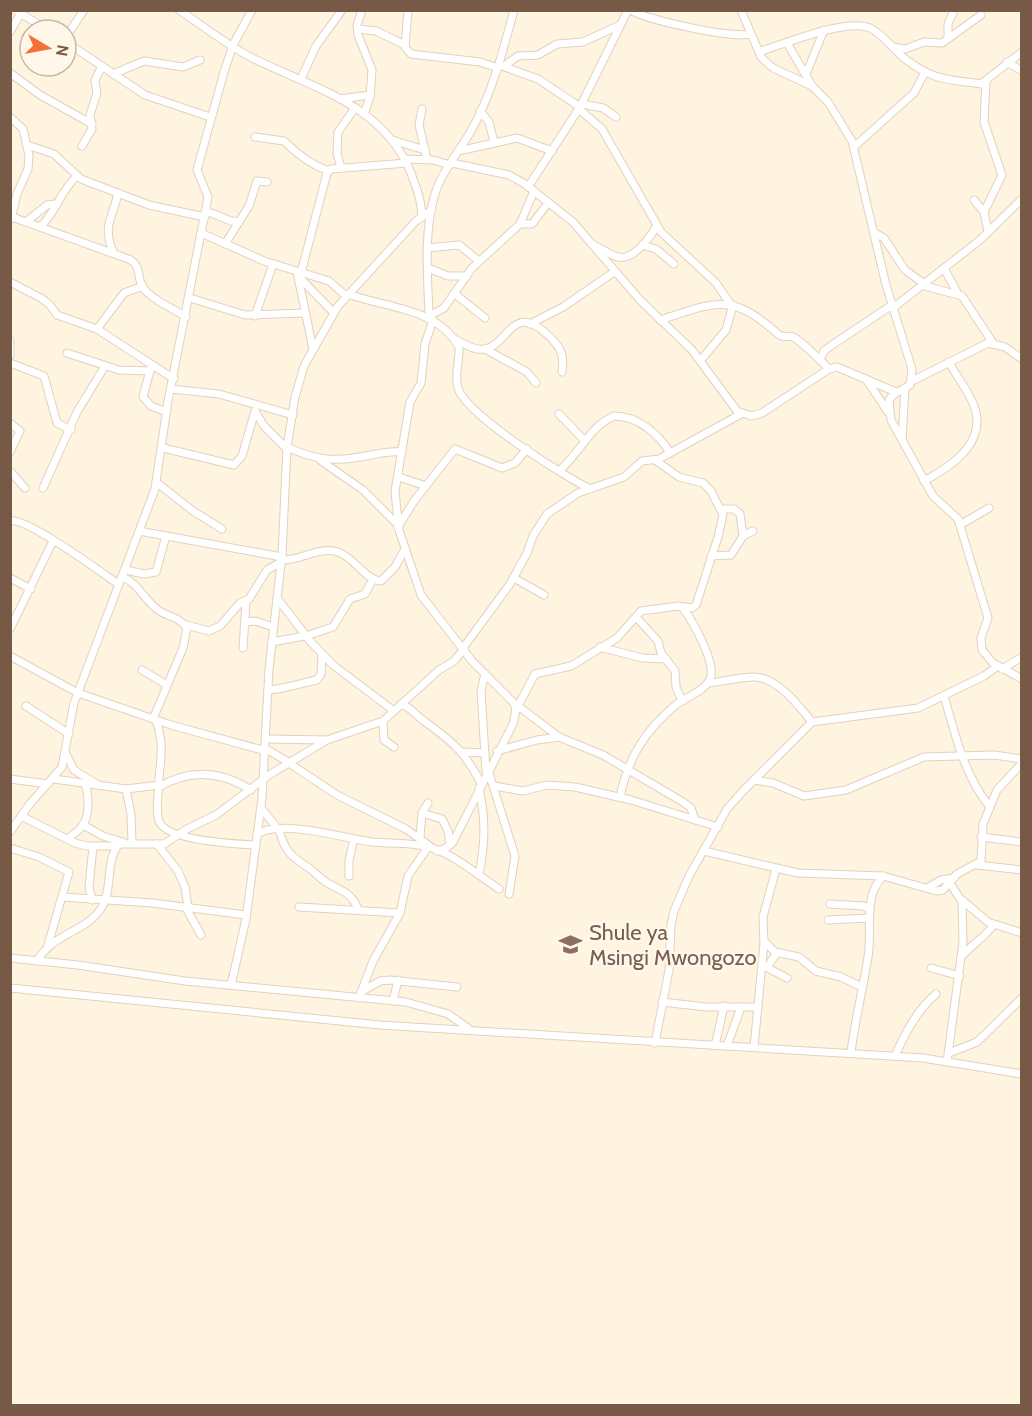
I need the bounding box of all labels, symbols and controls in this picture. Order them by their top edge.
north arrow [18,18,78,78]
text: N [52,43,73,58]
place label: Shule ya Msingi Mwongozo [589,919,757,971]
school or university icon: Shule ya Msingi Mwongozo [558,932,584,958]

